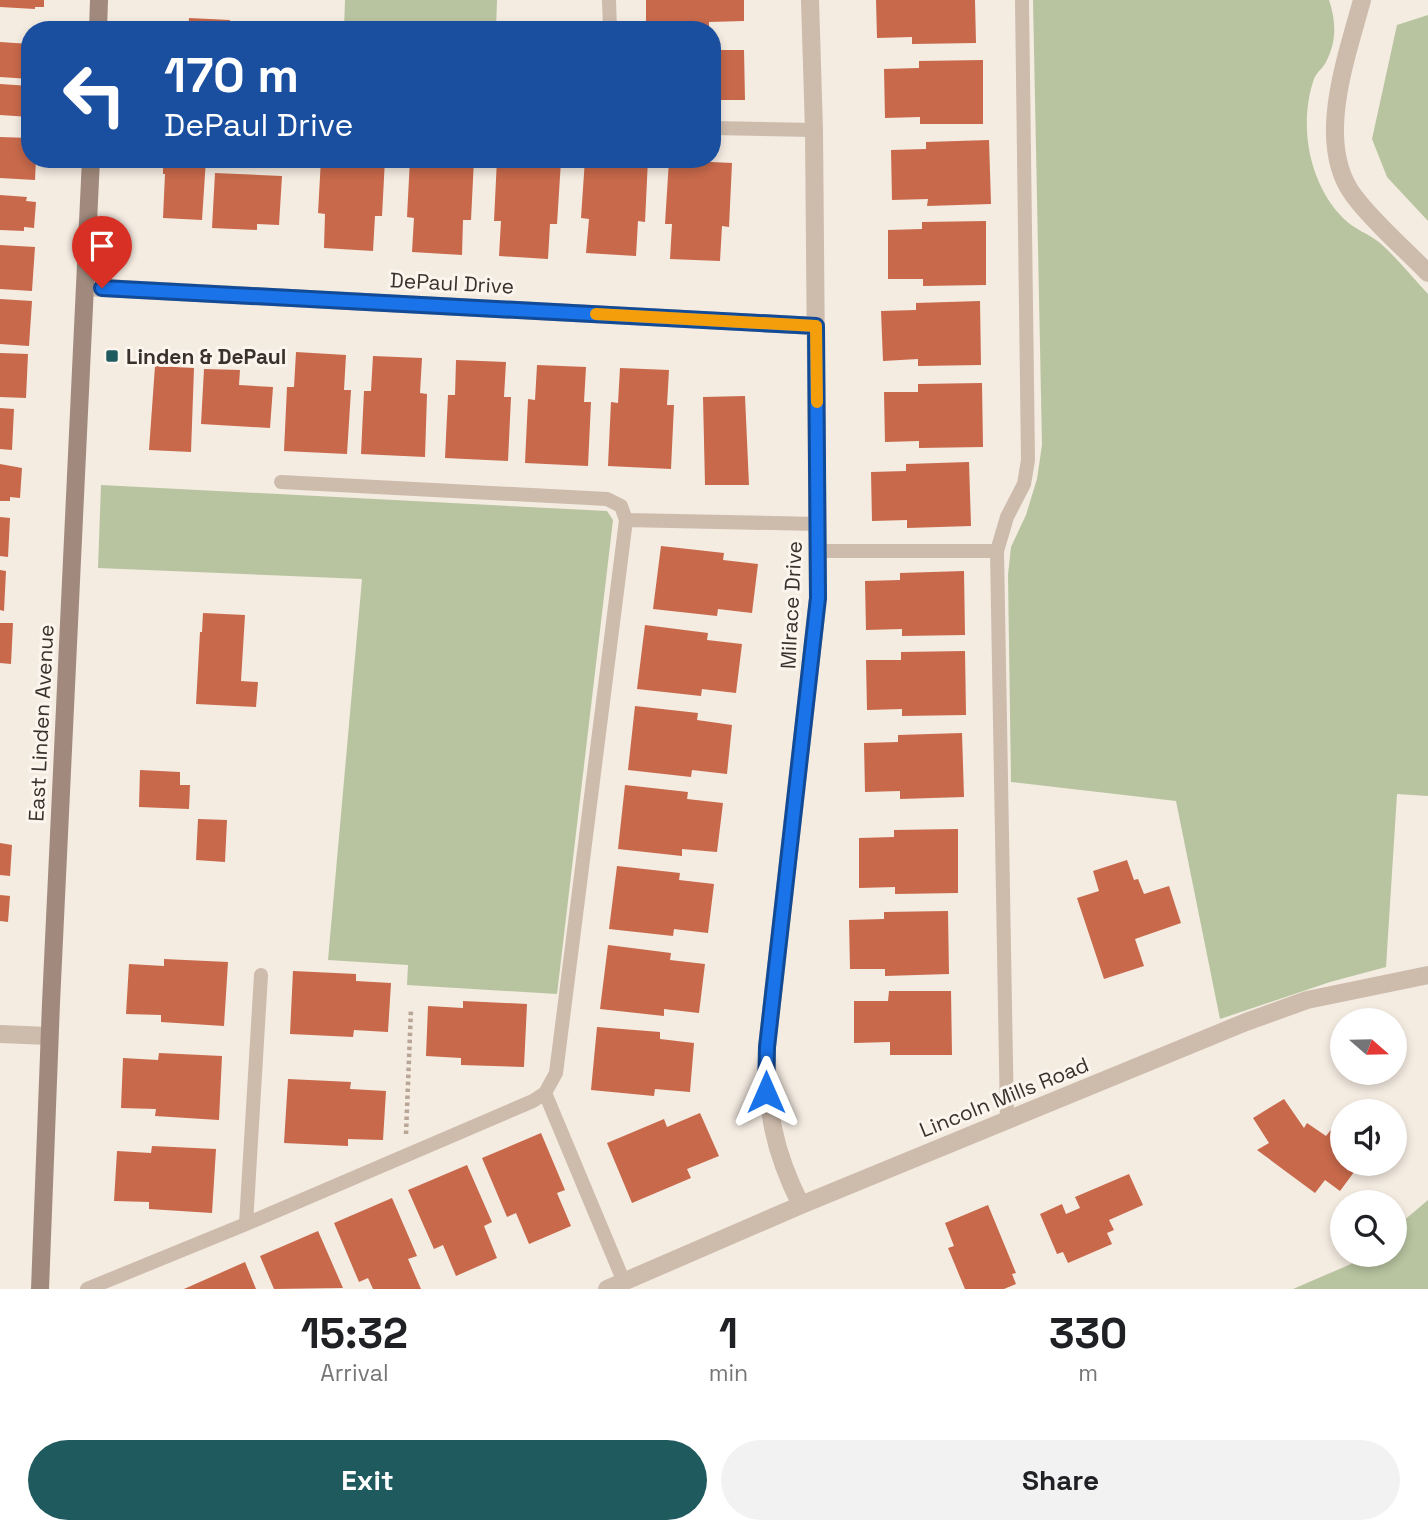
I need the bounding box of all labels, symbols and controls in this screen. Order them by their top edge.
text: 170 m [164,44,299,106]
icon: left [49,49,140,140]
text: DePaul Drive [164,105,353,145]
pin [72,216,132,288]
icon: arrive [83,227,121,265]
street label: DePaul Drive [389,266,515,300]
place label: Linden & DePaul [126,343,286,370]
marker: Linden & DePaul [104,348,120,364]
street label: Milrace Drive [774,540,808,670]
street label: East Linden Avenue [22,624,60,822]
north arrow [1330,1008,1407,1085]
map controls [1330,1008,1407,1267]
street label: Lincoln Mills Road [915,1051,1093,1143]
position arrow [729,1055,803,1129]
button: sound [1330,1099,1407,1176]
button: search [1330,1190,1407,1267]
text: 15:32 [301,1307,408,1360]
text: 1 [719,1307,738,1360]
text: 330 [1049,1307,1127,1360]
text: Arrival [320,1358,389,1388]
text: min [709,1358,748,1388]
text: m [1078,1358,1098,1388]
button: Exit [28,1440,707,1520]
button: Share [721,1440,1400,1520]

